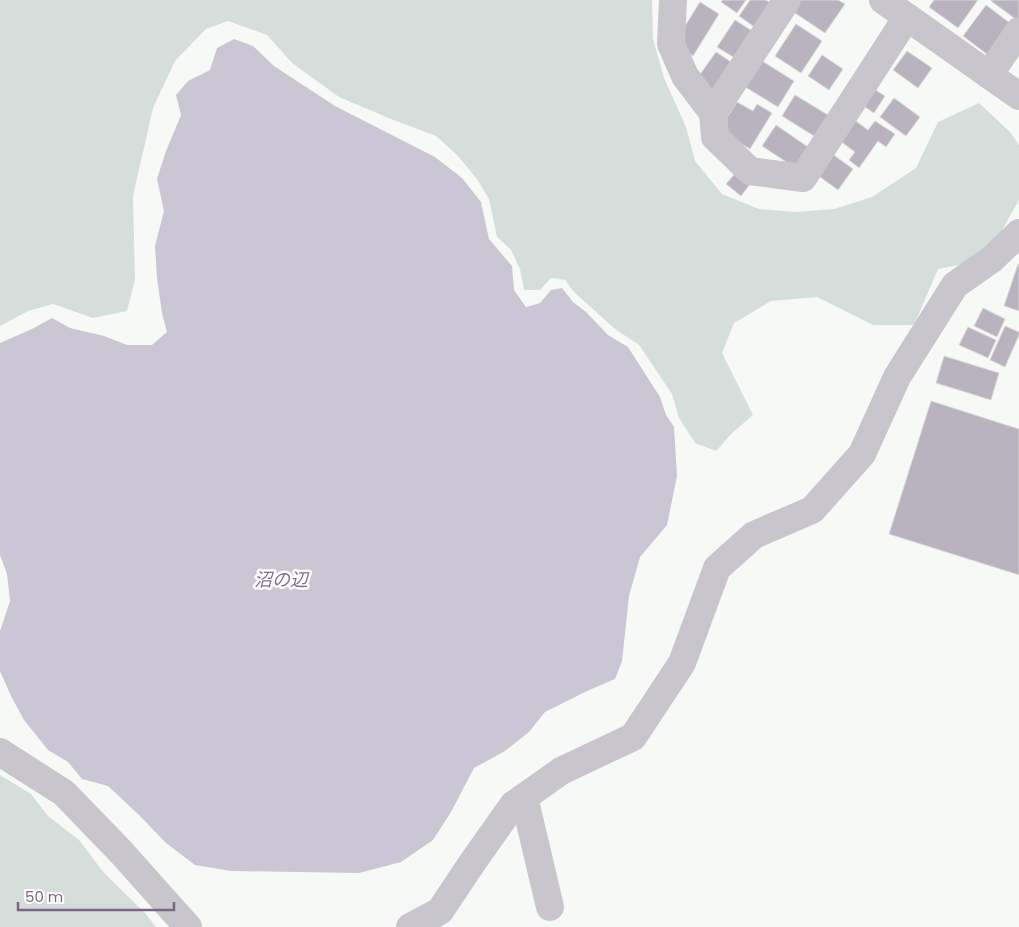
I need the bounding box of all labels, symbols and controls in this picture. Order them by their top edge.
water label: 沼の辺 [254,567,310,592]
scale bar [18,880,174,912]
text: 50 m [25,886,63,907]

